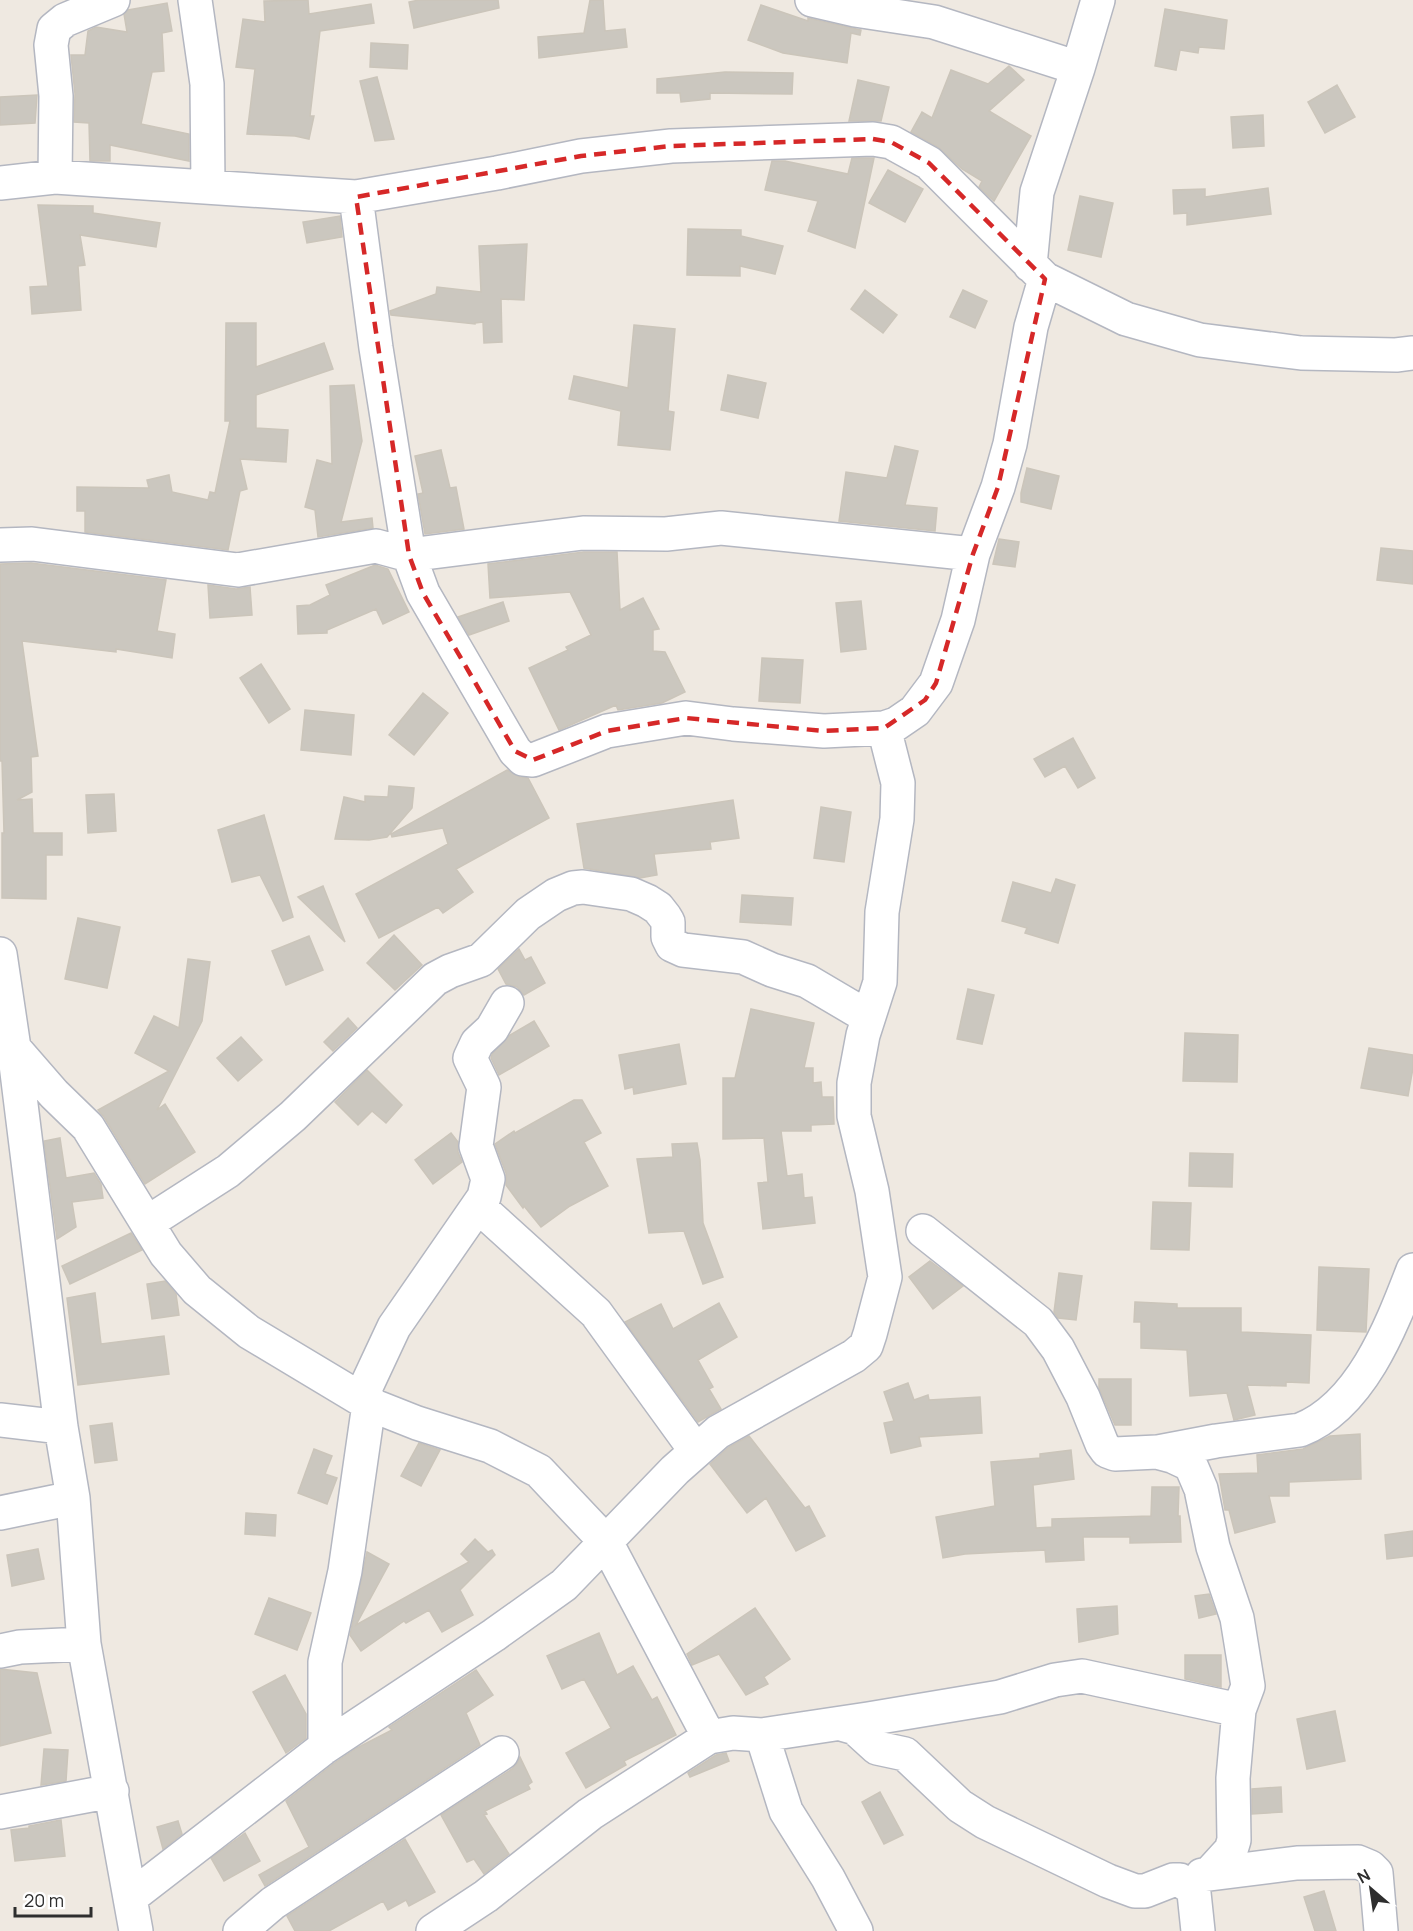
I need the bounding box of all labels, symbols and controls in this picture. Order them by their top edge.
north arrow [1341,1859,1401,1919]
text: N [1353,1863,1374,1888]
scale bar [15,1880,92,1918]
text: 20 m [24,1888,64,1912]

